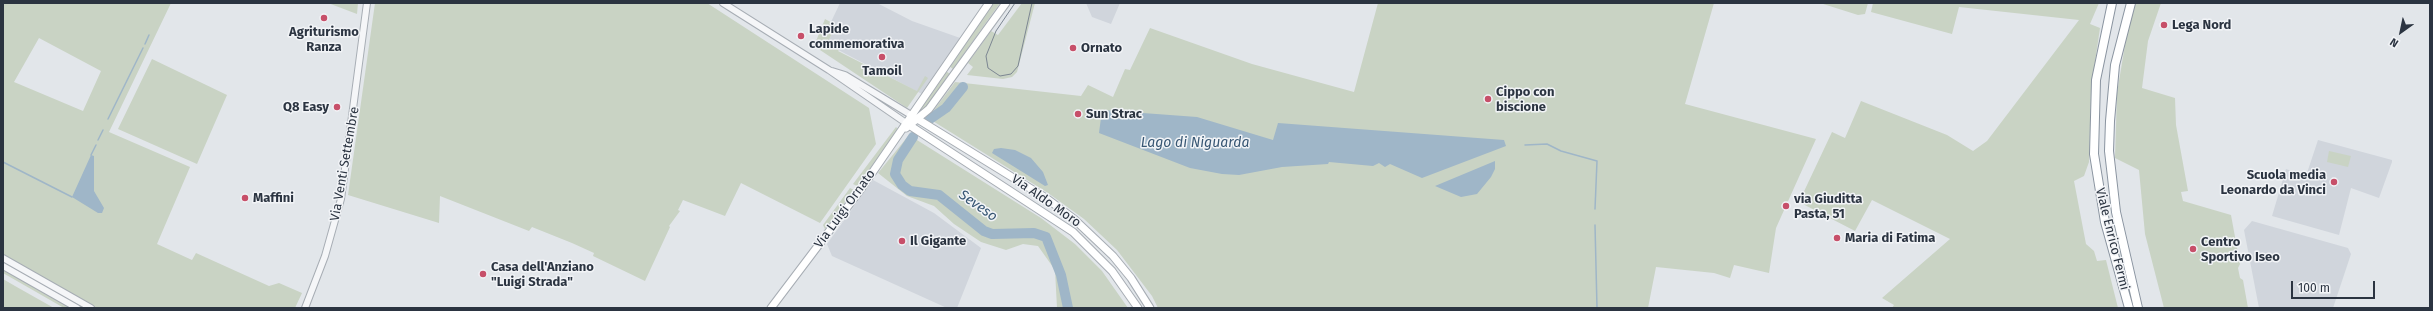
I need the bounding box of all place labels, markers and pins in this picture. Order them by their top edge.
marker: Agriturismo Ranza [319,13,329,23]
place label: Lega Nord [2172,17,2231,33]
marker: Lega Nord [2159,20,2169,30]
place label: Lapide commemorativa [809,21,904,52]
place label: Agriturismo Ranza [289,24,359,55]
marker: Lapide commemorativa [796,31,806,41]
place label: Ornato [1081,40,1122,56]
marker: Ornato [1068,43,1078,53]
marker: Tamoil [877,52,887,62]
place label: Tamoil [862,63,902,79]
place label: Cippo con biscione [1496,84,1554,115]
marker: Cippo con biscione [1483,94,1493,104]
place label: Q8 Easy [283,99,329,115]
marker: Q8 Easy [332,102,342,112]
place label: Sun Strac [1086,106,1142,122]
marker: Sun Strac [1073,109,1083,119]
place label: Scuola media Leonardo da Vinci [2220,167,2326,198]
marker: Scuola media Leonardo da Vinci [2329,177,2339,187]
place label: Maffini [253,190,294,206]
place label: via Giuditta Pasta, 51 [1794,191,1862,222]
marker: Maffini [240,193,250,203]
marker: via Giuditta Pasta, 51 [1781,201,1791,211]
place label: Maria di Fatima [1845,230,1935,246]
place label: Il Gigante [910,233,966,249]
marker: Maria di Fatima [1832,233,1842,243]
place label: Centro Sportivo Iseo [2201,234,2280,265]
marker: Il Gigante [897,236,907,246]
marker: Centro Sportivo Iseo [2188,244,2198,254]
place label: Casa dell'Anziano "Luigi Strada" [491,259,594,290]
marker: Casa dell'Anziano "Luigi Strada" [478,269,488,279]

